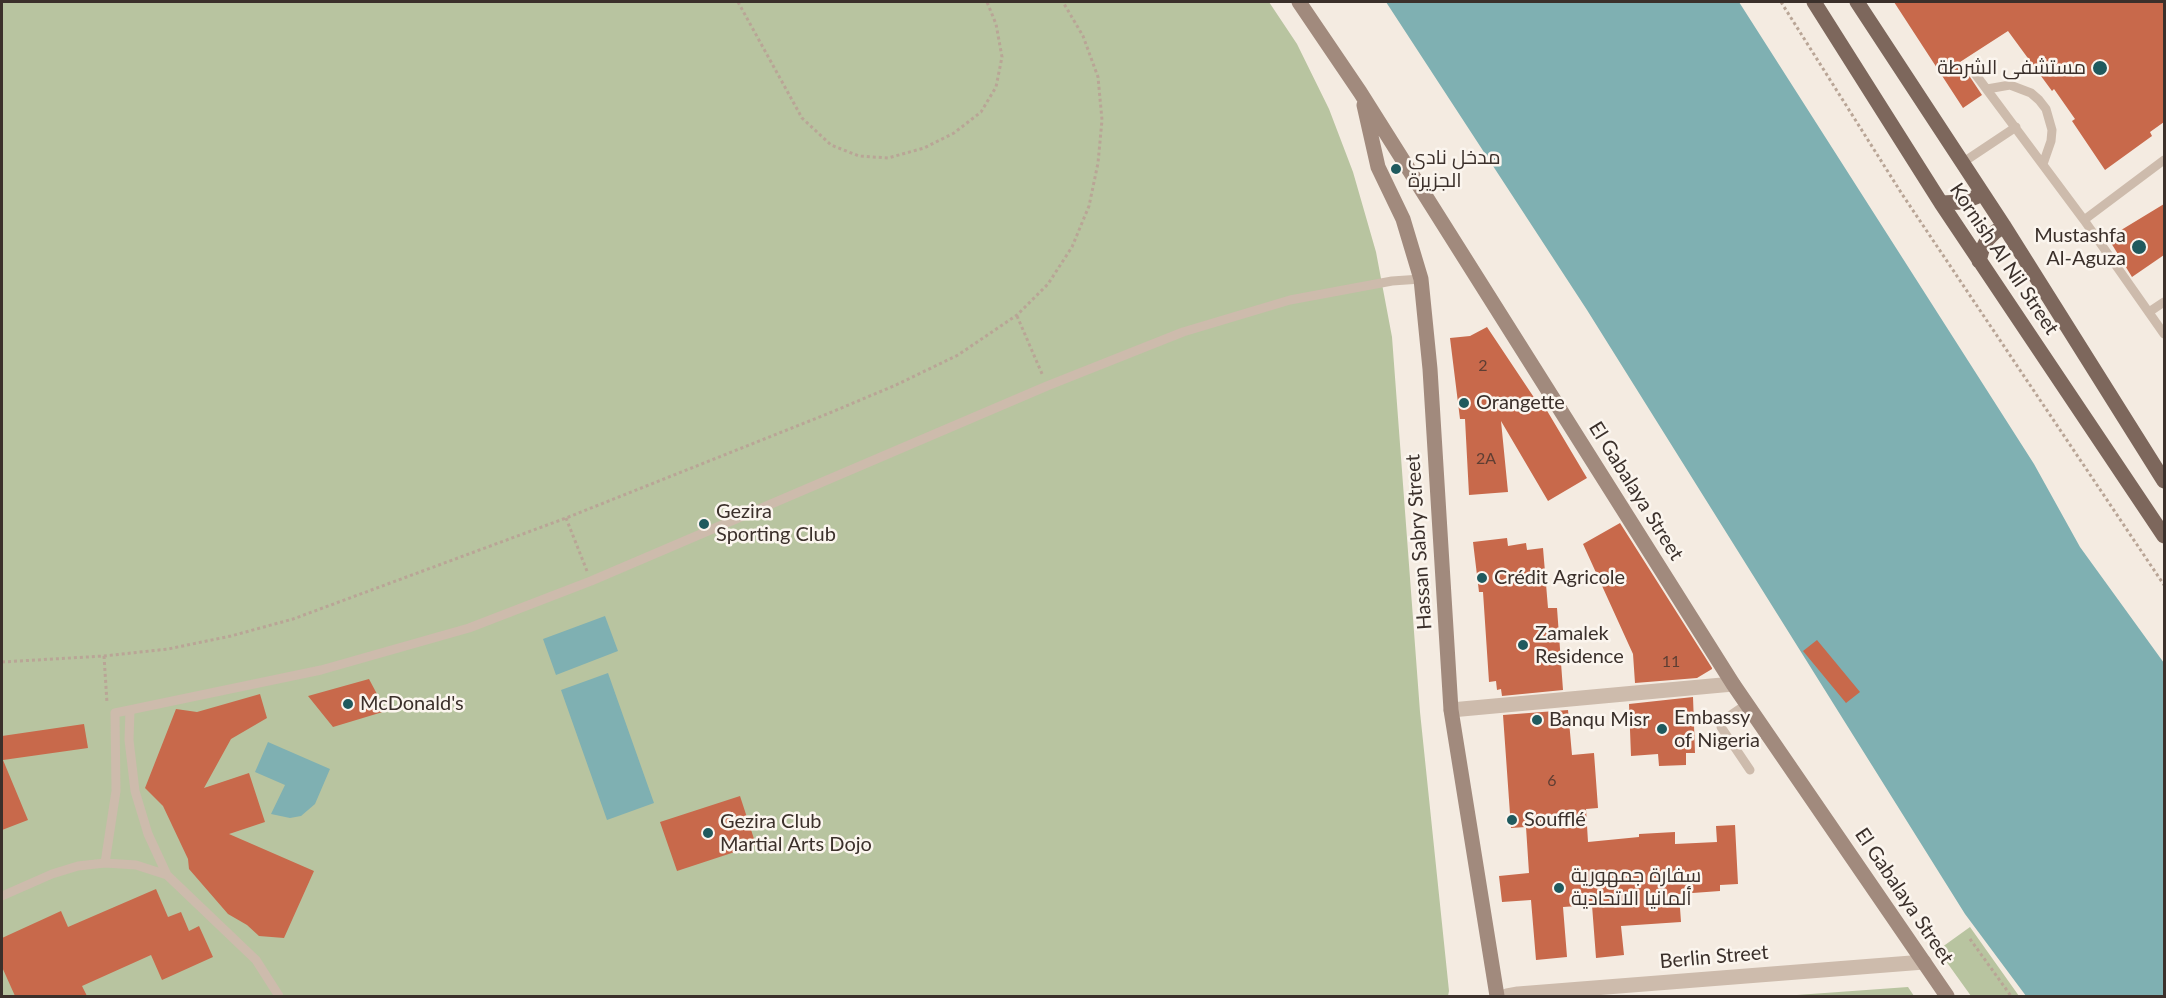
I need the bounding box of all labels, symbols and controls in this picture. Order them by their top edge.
place label: مستشفى الشرطة [1937,56,2086,80]
marker: مستشفى الشرطة [2091,59,2109,77]
place label: مدخل نادى الجزيرة [1408,146,1501,193]
marker: مدخل نادى الجزيرة [1389,162,1403,176]
street label: Kornish Al Nil Street [1944,179,2064,339]
place label: Mustashfa Al-Aguza [2034,224,2126,271]
marker: Mustashfa Al-Aguza [2130,238,2148,256]
house number: 2 [1478,356,1488,376]
place label: Orangette [1476,391,1565,415]
marker: Orangette [1457,396,1471,410]
street label: El Gabalaya Street [1584,417,1688,565]
house number: 2A [1476,449,1496,469]
street label: Hassan Sabry Street [1401,454,1437,630]
place label: Gezira Sporting Club [716,500,836,547]
marker: Gezira Sporting Club [697,517,711,531]
place label: Crédit Agricole [1494,566,1625,590]
marker: Crédit Agricole [1475,571,1489,585]
place label: Zamalek Residence [1535,622,1624,669]
marker: Zamalek Residence [1516,638,1530,652]
house number: 11 [1662,652,1680,672]
place label: McDonald's [360,692,464,716]
marker: McDonald's [341,697,355,711]
place label: Embassy of Nigeria [1674,706,1760,753]
place label: Banqu Misr [1549,708,1649,732]
marker: Banqu Misr [1530,713,1544,727]
marker: Embassy of Nigeria [1655,722,1669,736]
house number: 6 [1547,771,1557,791]
place label: Soufflé [1524,808,1586,832]
place label: Gezira Club Martial Arts Dojo [720,810,872,857]
marker: Soufflé [1505,813,1519,827]
street label: El Gabalaya Street [1850,823,1958,969]
marker: Gezira Club Martial Arts Dojo [701,826,715,840]
place label: سفارة جمهورية ألمانيا الاتحادية [1571,864,1701,911]
marker: سفارة جمهورية ألمانيا الاتحادية [1552,881,1566,895]
street label: Berlin Street [1659,940,1769,974]

